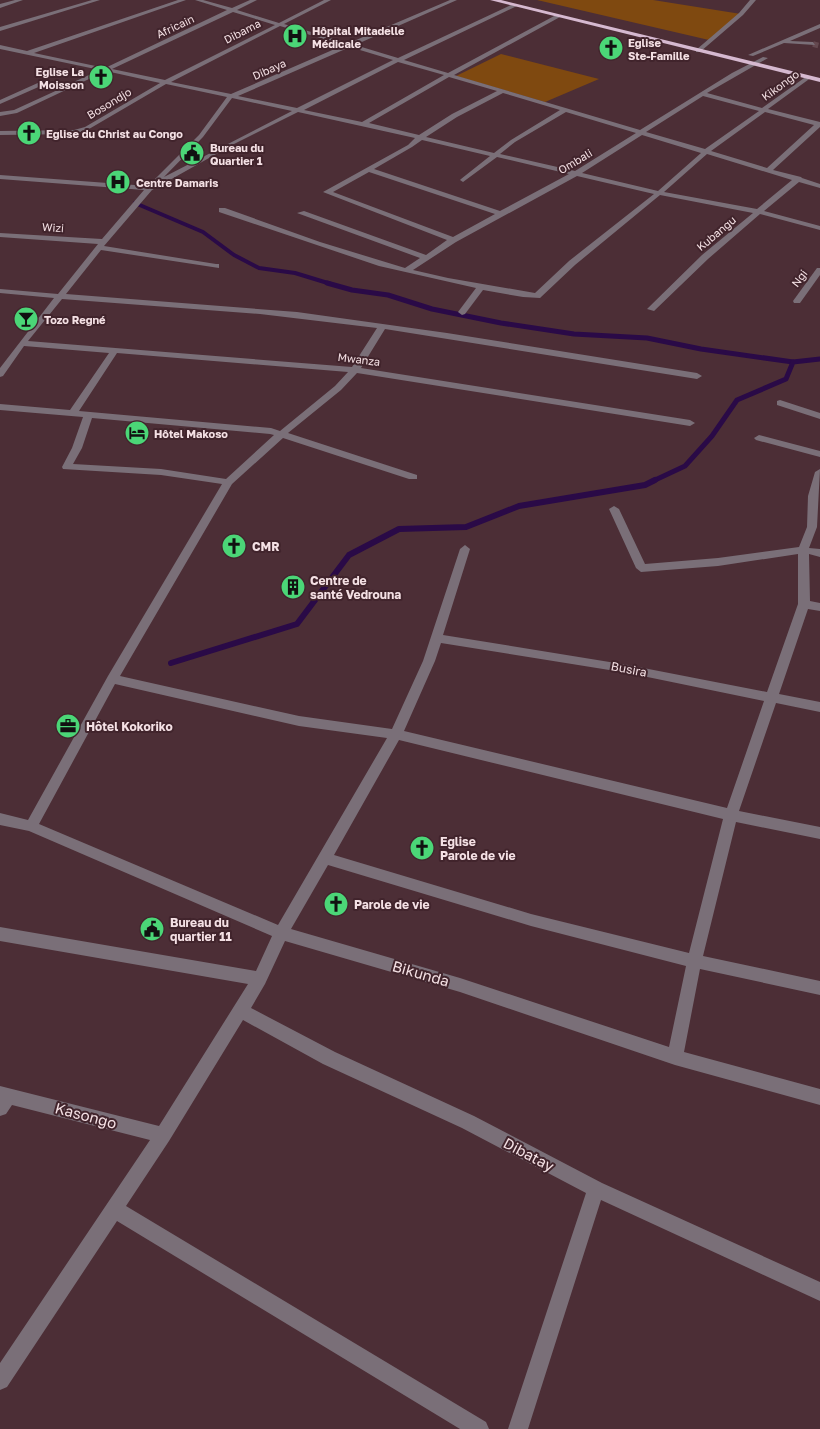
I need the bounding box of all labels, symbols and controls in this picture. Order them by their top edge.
street label: Africain [154,12,196,40]
street label: Dibama [221,16,263,46]
hospital icon: Hôpital Mitadelle Médicale [282,23,308,49]
place label: Hôpital Mitadelle Médicale [312,24,405,50]
church icon: Eglise Ste-Famille [598,35,624,61]
place label: Eglise Ste-Famille [628,36,690,62]
street label: Dibaya [250,56,288,82]
church icon: Eglise La Moisson [88,64,114,90]
place label: Eglise La Moisson [36,65,84,91]
street label: Kikongo [759,67,802,103]
street label: Bosondjo [84,84,134,121]
church icon: Eglise du Christ au Congo [16,120,42,146]
place label: Eglise du Christ au Congo [46,127,183,140]
public building icon: Bureau du Quartier 1 [179,140,205,166]
place label: Bureau du Quartier 1 [210,141,264,167]
street label: Ombali [556,146,594,176]
hospital icon: Centre Damaris [105,169,131,195]
place label: Centre Damaris [136,176,218,189]
street label: Kubangu [694,213,738,253]
street label: Wizi [42,220,65,234]
street label: Ngi [788,267,810,289]
bar icon: Tozo Regné [13,306,39,332]
place label: Tozo Regné [44,313,106,326]
street label: Mwanza [337,350,381,368]
hotel icon: Hôtel Makoso [124,420,150,446]
place label: Hôtel Makoso [154,427,228,440]
church icon: CMR [221,533,247,559]
place label: CMR [252,539,280,554]
place label: Centre de santé Vedrouna [310,573,401,602]
building icon: Centre de santé Vedrouna [280,574,306,600]
street label: Busira [610,658,648,680]
office icon: Hôtel Kokoriko [55,713,81,739]
place label: Hôtel Kokoriko [86,719,173,734]
place label: Eglise Parole de vie [440,834,516,863]
church icon: Eglise Parole de vie [409,835,435,861]
church icon: Parole de vie [323,891,349,917]
place label: Parole de vie [354,897,430,912]
place label: Bureau du quartier 11 [170,915,232,944]
public building icon: Bureau du quartier 11 [139,916,165,942]
street label: Bikunda [390,956,452,990]
street label: Kasongo [53,1098,119,1132]
street label: Dibatay [501,1133,558,1175]

